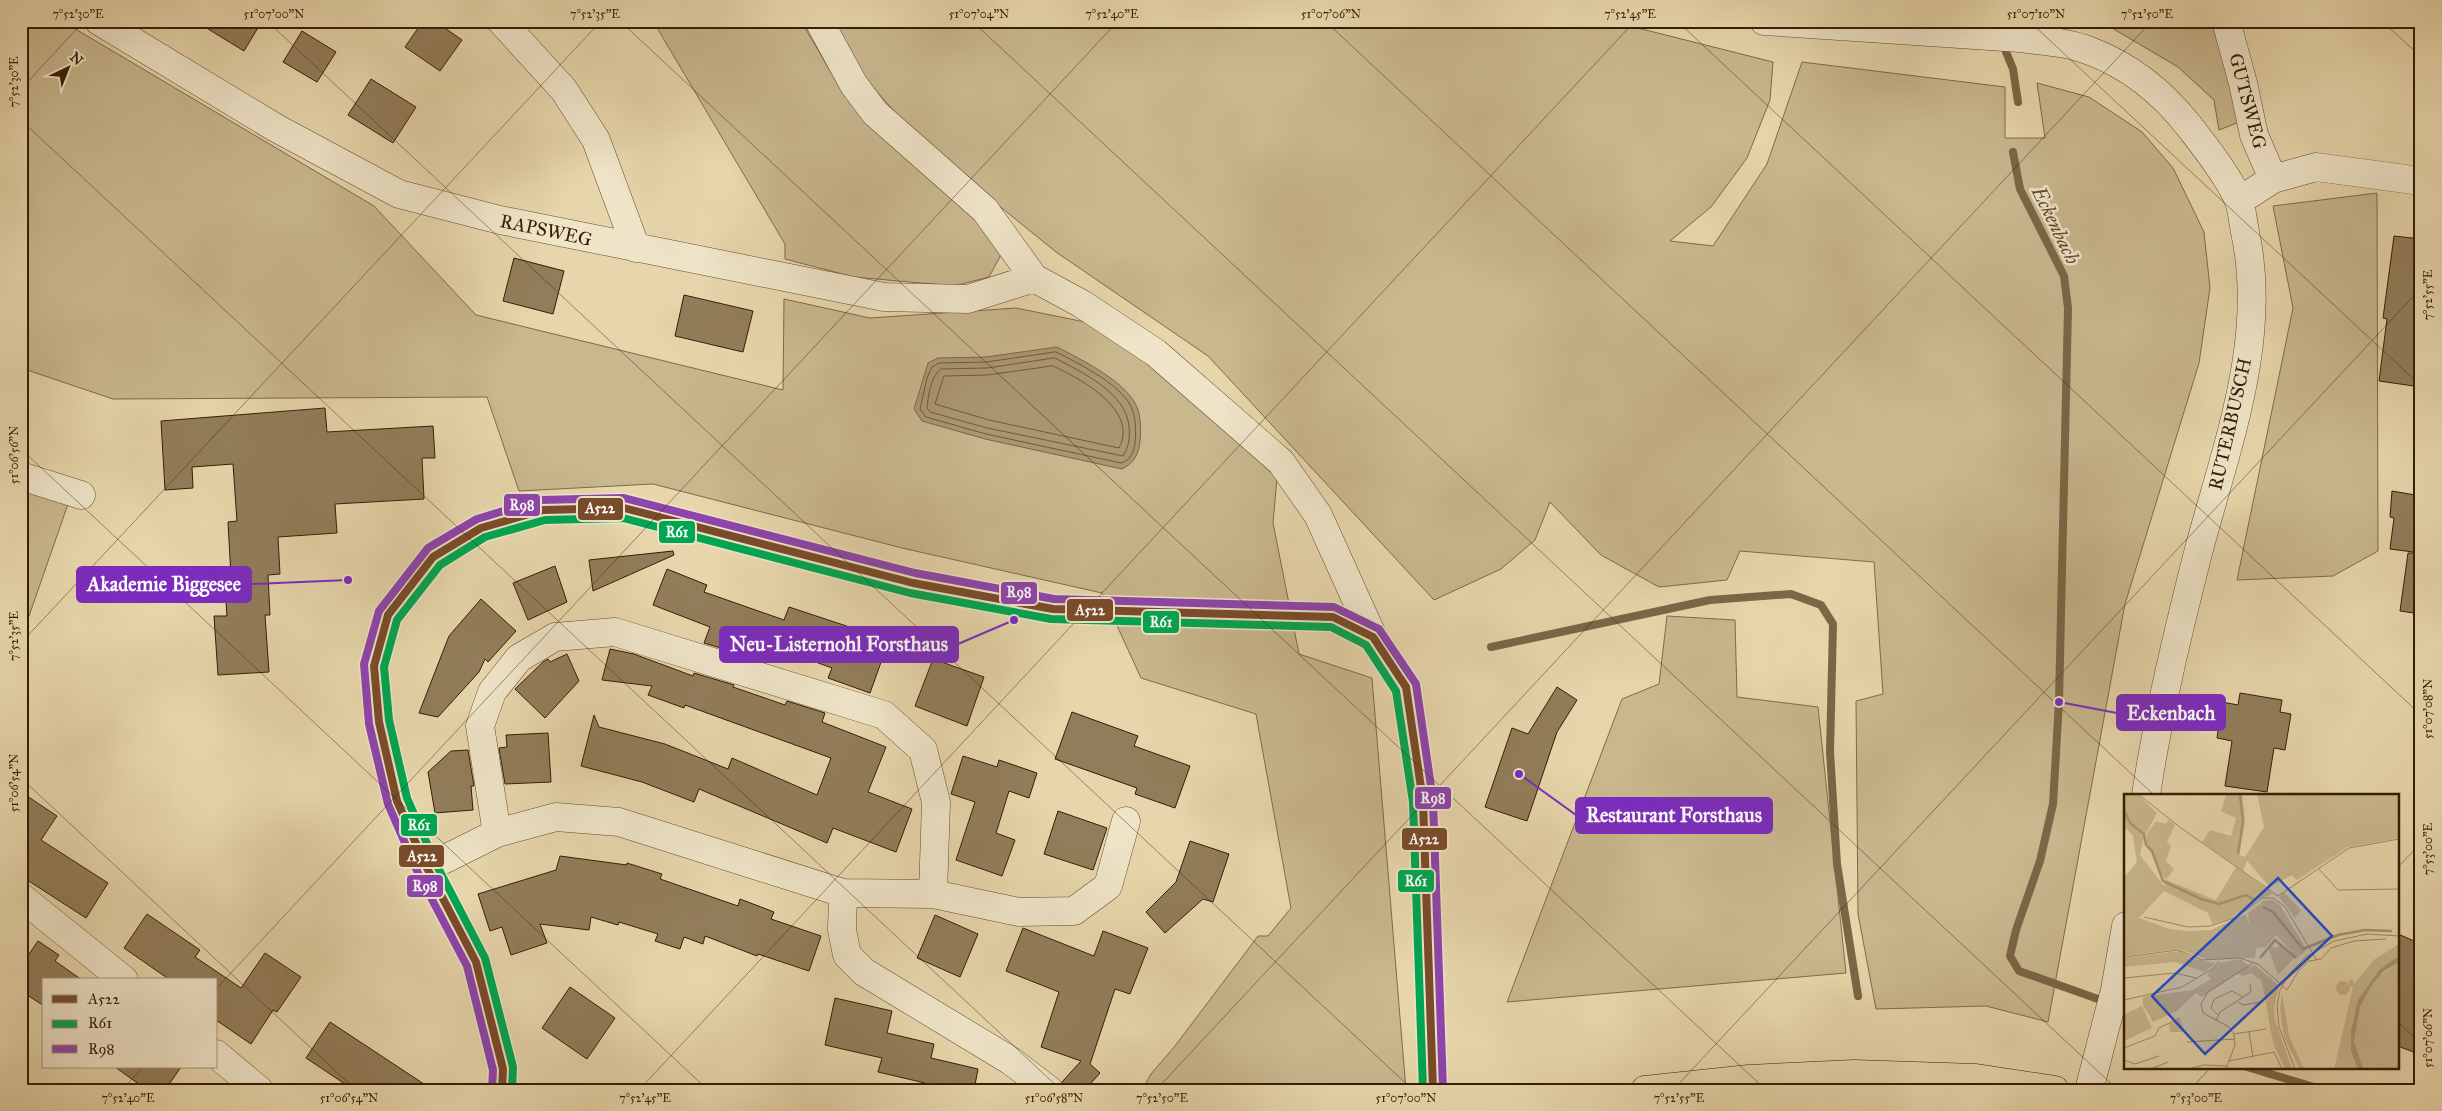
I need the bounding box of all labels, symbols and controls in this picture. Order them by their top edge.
text: 7°52'30"E [52,7,104,21]
text: 51°07'00"N [244,7,304,21]
text: 7°52'35"E [570,7,620,21]
text: 51°07'04"N [949,7,1009,21]
text: 7°52'40"E [1085,7,1139,21]
text: 51°07'06"N [1301,7,1361,21]
text: 7°52'45"E [1604,7,1656,21]
text: 51°07'10"N [2007,7,2065,21]
text: 7°52'50"E [2121,7,2173,21]
north arrow [42,42,92,92]
text: N [66,49,87,69]
street label: GUTSWEG [2224,51,2272,152]
text: 7°52'30"E [7,56,21,108]
water label: Eckenbach [2026,181,2085,268]
street label: RAPSWEG [498,209,594,251]
text: 7°52'55"E [2421,269,2435,320]
street label: RUTERBUSCH [2204,356,2256,492]
text: 51°06'56"N [7,426,21,484]
line badge: R98 [503,493,541,517]
text: R98 [510,497,534,515]
line badge: A522 [577,497,624,521]
text: A522 [584,500,616,517]
line badge: R61 [658,520,696,544]
text: R61 [666,524,689,541]
callout: Akademie Biggesee [77,567,251,602]
text: Akademie Biggesee [85,572,242,597]
line badge: R98 [1000,581,1038,605]
text: R98 [1007,584,1031,602]
line badge: A522 [1066,598,1114,622]
text: A522 [1074,602,1106,619]
line badge: R61 [1142,610,1180,634]
text: 7°52'35"E [7,611,21,661]
text: R61 [1150,614,1173,631]
callout: Neu-Listernohl Forsthaus [720,627,958,662]
text: Neu-Listernohl Forsthaus [730,632,949,656]
text: 51°07'08"N [2421,679,2435,739]
callout: Eckenbach [2117,695,2225,730]
text: Eckenbach [2127,701,2216,725]
text: 51°06'54"N [7,754,21,812]
line badge: R98 [1414,786,1452,810]
text: R98 [1421,790,1445,808]
inset map [2124,794,2400,1068]
callout: Restaurant Forsthaus [1576,798,1772,833]
text: Restaurant Forsthaus [1586,803,1763,827]
line badge: R61 [400,813,438,837]
text: R61 [408,817,431,834]
text: 7°53'00"E [2421,822,2435,875]
line badge: A522 [1401,827,1448,851]
text: A522 [1408,831,1440,848]
line badge: A522 [398,844,445,868]
text: A522 [406,848,438,865]
line badge: R61 [1397,869,1435,893]
text: R61 [1405,873,1428,890]
line badge: R98 [406,874,444,898]
text: R98 [413,878,437,896]
legend [42,978,218,1068]
text: A522 [87,990,120,1008]
text: 51°07'06"N [2421,1008,2435,1068]
text: R61 [88,1014,112,1032]
text: R98 [88,1040,115,1058]
text: 7°52'40"E [101,1091,155,1105]
text: 51°06'54"N [320,1091,378,1105]
text: 7°52'45"E [619,1091,671,1105]
text: 51°06'58"N [1025,1091,1083,1105]
text: 7°52'50"E [1136,1091,1188,1105]
text: 51°07'00"N [1376,1091,1436,1105]
text: 7°52'55"E [1654,1091,1705,1105]
text: 7°53'00"E [2170,1091,2223,1105]

